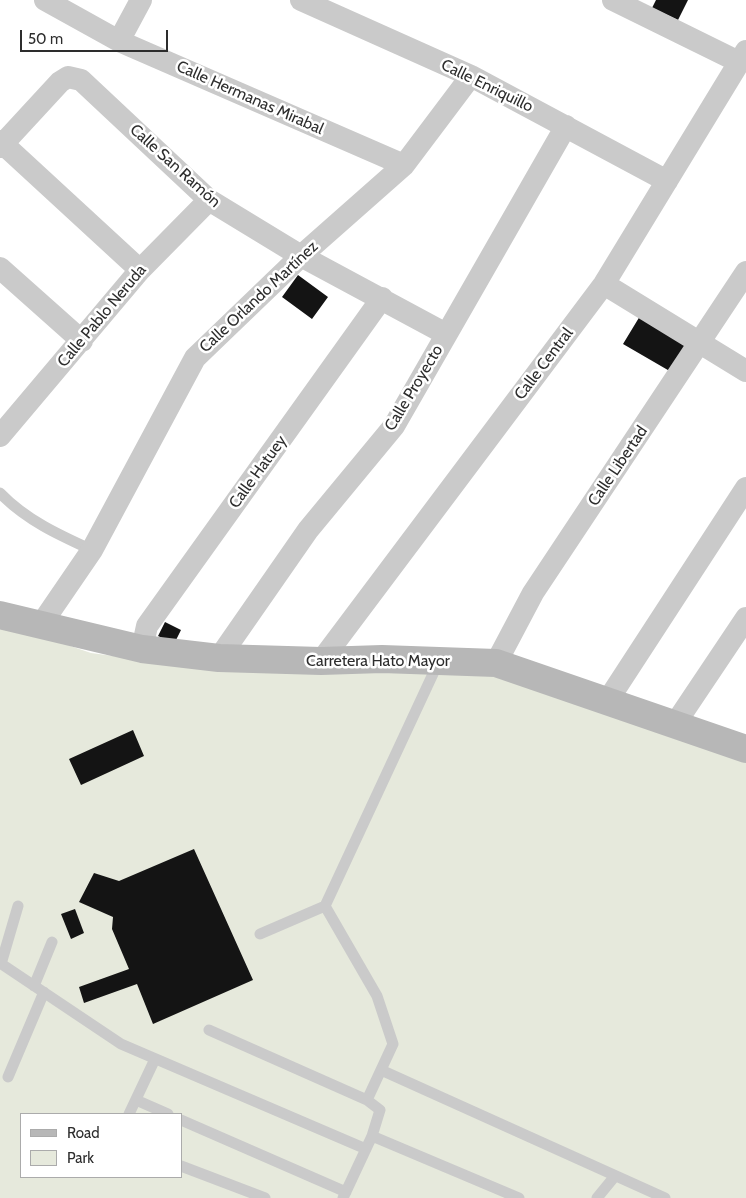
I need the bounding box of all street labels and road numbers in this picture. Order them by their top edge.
street label: Calle Enriquillo [438,55,536,117]
street label: Calle Hermanas Mirabal [174,57,326,139]
street label: Calle San Ramón [126,120,224,212]
street label: Calle Orlando Martínez [196,237,322,357]
street label: Calle Pablo Neruda [54,261,150,371]
street label: Calle Central [511,324,577,404]
street label: Calle Proyecto [381,342,447,434]
street label: Calle Libertad [584,422,652,510]
street label: Calle Hatuey [225,432,291,512]
street label: Carretera Hato Mayor [306,651,450,671]

